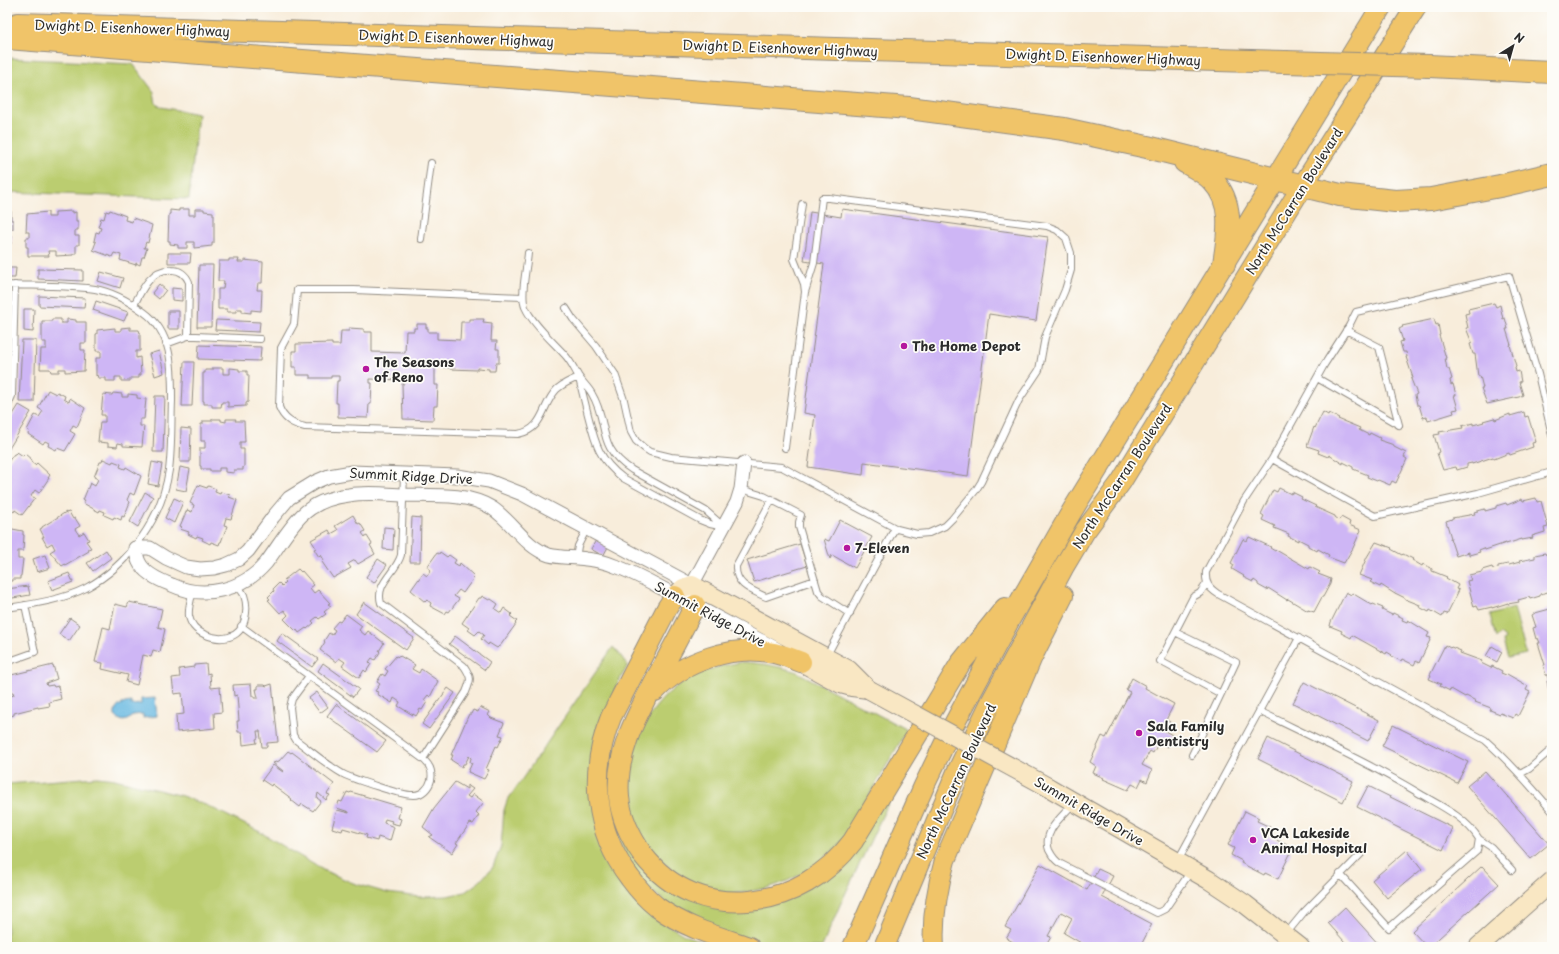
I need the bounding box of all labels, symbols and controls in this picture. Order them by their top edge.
street label: Dwight D. Eisenhower Highway [34,15,230,40]
street label: Dwight D. Eisenhower Highway [358,25,554,50]
north arrow [1493,26,1533,66]
text: N [1511,28,1528,47]
street label: Dwight D. Eisenhower Highway [682,35,878,60]
street label: Dwight D. Eisenhower Highway [1005,44,1201,69]
street label: North McCarran Boulevard [1241,124,1347,278]
place label: The Home Depot [912,336,1021,355]
marker: The Home Depot [899,341,909,351]
place label: The Seasons of Reno [374,352,454,386]
marker: The Seasons of Reno [361,364,371,374]
street label: North McCarran Boulevard [1067,399,1176,552]
street label: Summit Ridge Drive [349,463,473,488]
place label: 7-Eleven [855,538,909,557]
marker: 7-Eleven [842,543,852,553]
street label: Summit Ridge Drive [651,576,769,651]
street label: North McCarran Boulevard [911,700,1000,862]
place label: Sala Family Dentistry [1147,716,1224,750]
marker: Sala Family Dentistry [1134,728,1144,738]
street label: Summit Ridge Drive [1031,771,1148,850]
place label: VCA Lakeside Animal Hospital [1260,823,1367,857]
marker: VCA Lakeside Animal Hospital [1248,835,1258,845]

